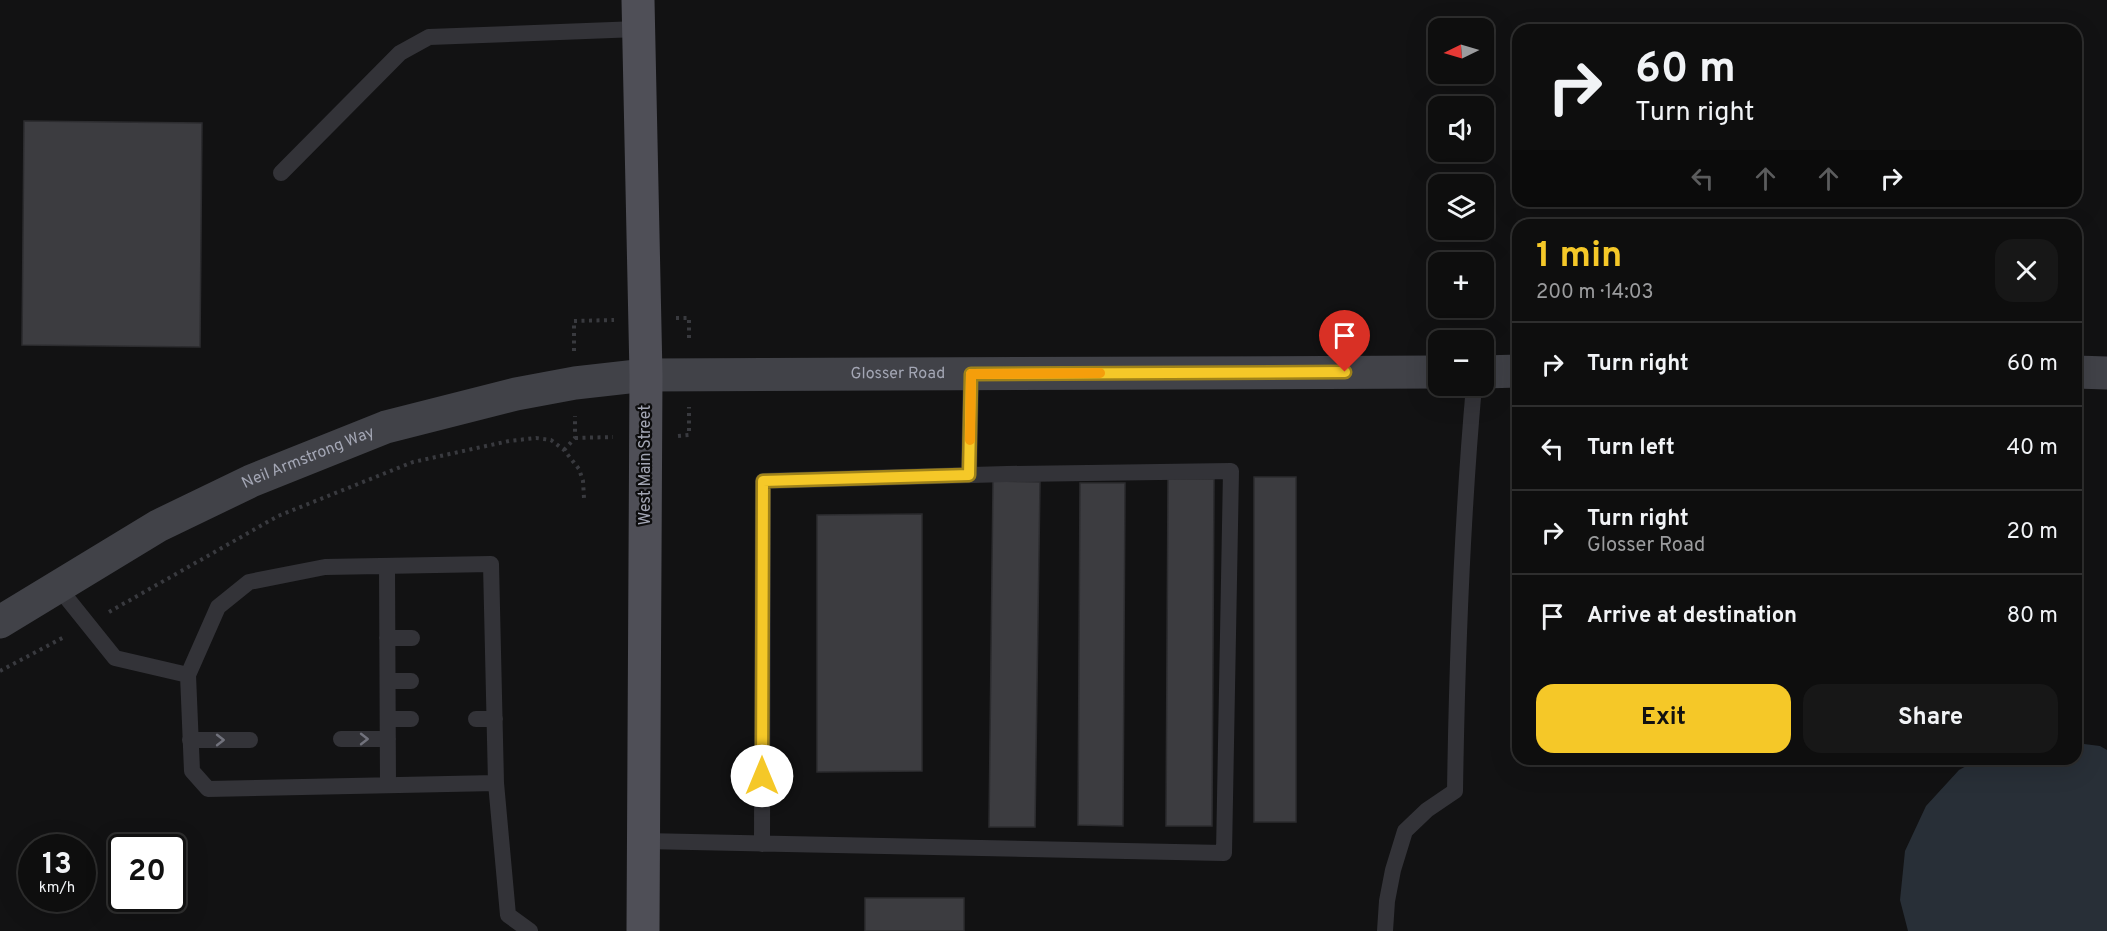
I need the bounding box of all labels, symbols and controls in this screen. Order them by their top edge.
north arrow [1428,18,1494,84]
map controls [1428,18,1494,396]
text: 60 m [1635,44,1736,97]
icon: right [1536,48,1614,126]
button: sound [1428,96,1494,162]
text: Turn right [1635,96,1754,130]
icon: left [1686,162,1719,195]
icon: ahead [1749,162,1782,195]
icon: ahead [1812,162,1845,195]
icon: right [1875,162,1908,195]
button: layers [1428,174,1494,240]
text: 1 min [1536,234,1622,280]
button: close [1995,239,2058,302]
button: + [1428,252,1494,318]
text: 200 m · 14:03 [1536,280,1654,306]
pin [1319,310,1370,372]
icon: arrive [1328,319,1361,352]
button: − [1428,330,1494,396]
icon: right [1536,348,1569,381]
text: Turn right [1587,351,1689,378]
text: 60 m [2007,351,2058,378]
street label: Glosser Road [850,364,945,384]
street label: West Main Street [636,405,656,525]
street label: Neil Armstrong Way [239,423,378,494]
icon: left [1536,432,1569,465]
text: Turn left [1587,435,1675,462]
text: 40 m [2006,435,2058,462]
text: Turn right [1587,506,1689,533]
icon: right [1536,516,1569,549]
text: 20 m [2007,519,2058,546]
text: Glosser Road [1587,533,1705,559]
icon: arrive [1536,600,1569,633]
text: Arrive at destination [1587,603,1797,630]
text: 80 m [2007,603,2058,630]
button: Exit [1536,684,1791,753]
button: Share [1803,684,2058,753]
one-way arrow [360,733,369,745]
one-way arrow [216,734,225,746]
position arrow [730,744,794,808]
speed limit sign: 20 [108,834,186,912]
text: 13 [42,847,72,884]
text: km/h [39,879,75,898]

